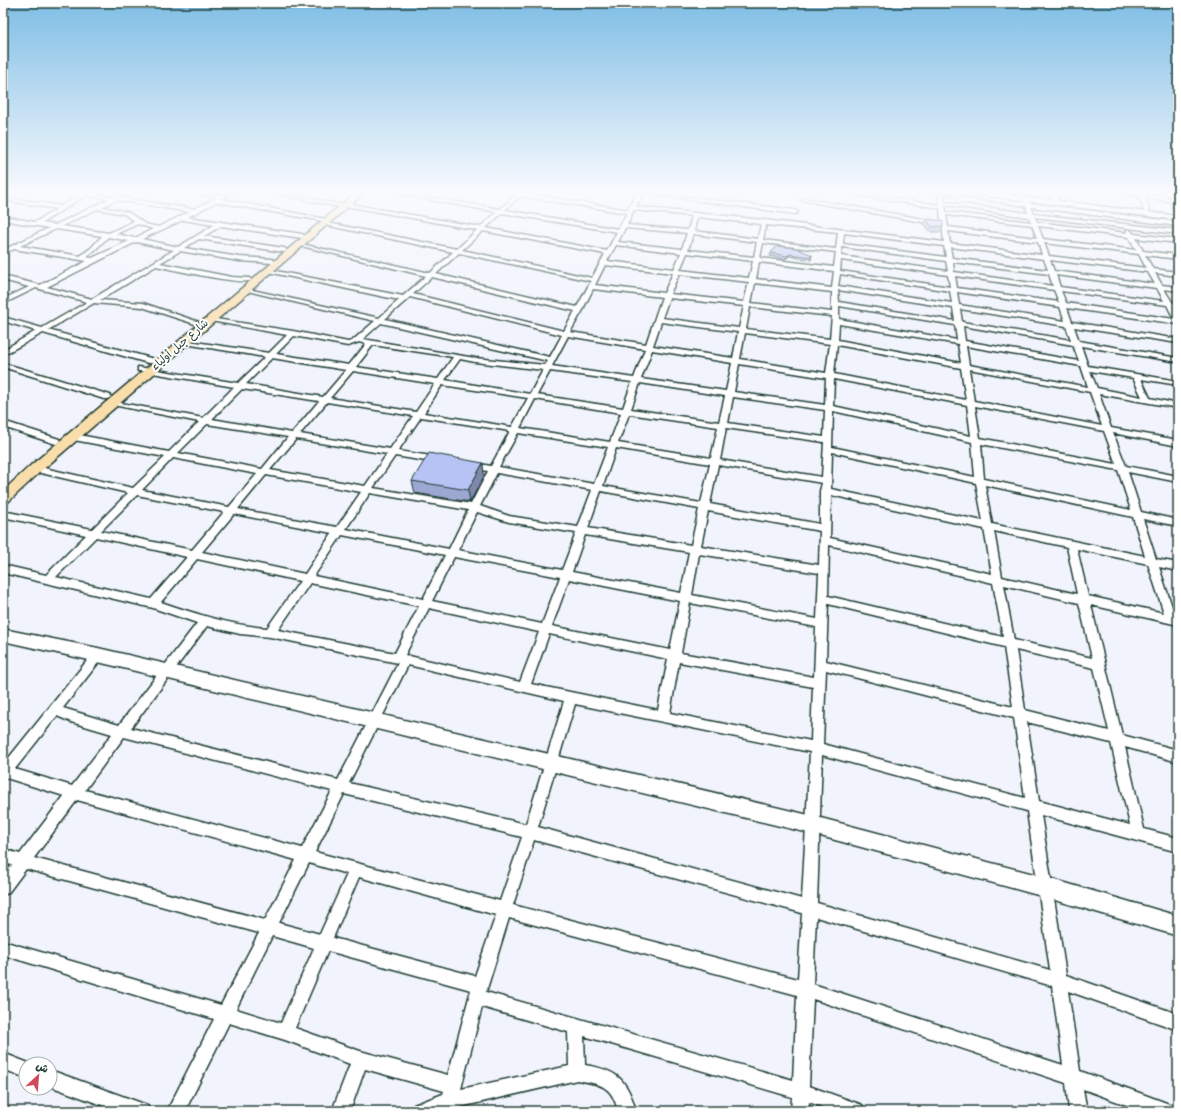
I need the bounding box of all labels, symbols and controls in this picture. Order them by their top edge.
street label: شارع جبل أولياء [148,316,212,375]
north arrow [18,1056,58,1096]
text: ش [33,1059,50,1077]

